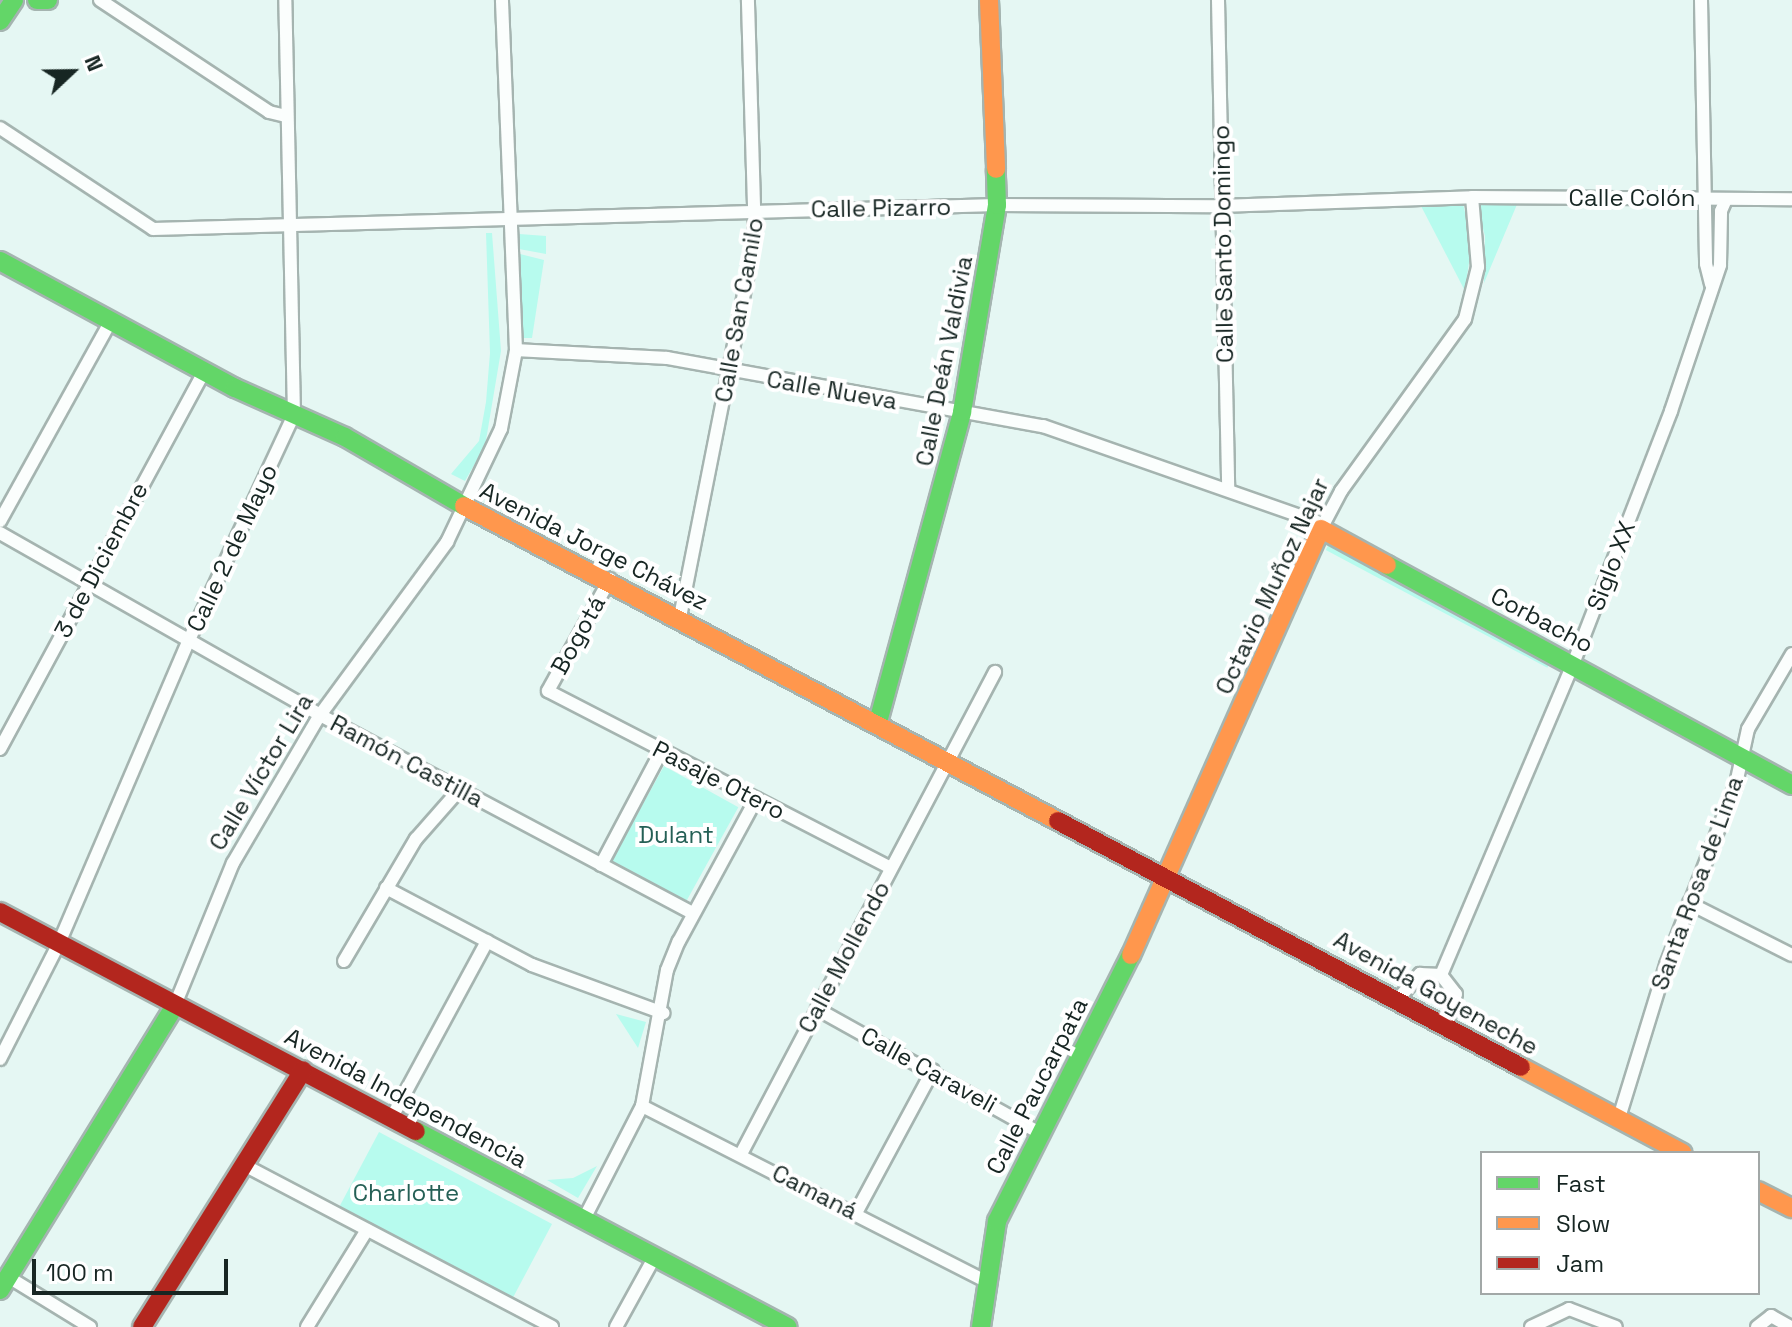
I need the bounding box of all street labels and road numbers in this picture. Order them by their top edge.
street label: Calle Santo Domingo [1207,125,1239,363]
street label: Calle Colón [1568,184,1696,212]
street label: Calle Pizarro [811,192,951,224]
street label: Calle San Camilo [709,215,769,405]
street label: Calle Deán Valdivia [909,253,979,469]
street label: Calle Nueva [764,364,900,416]
street label: Calle 2 de Mayo [181,460,283,636]
street label: Octavio Muñoz Najar [1209,473,1335,699]
street label: Avenida Jorge Chávez [475,476,713,616]
street label: 3 de Diciembre [48,477,154,643]
street label: Siglo XX [1581,517,1641,615]
street label: Corbacho [1486,581,1598,659]
street label: Bogotá [545,591,611,679]
street label: Calle Víctor Lira [203,688,319,856]
street label: Ramón Castilla [326,709,488,813]
street label: Pasaje Otero [648,734,790,826]
street label: Santa Rosa de Lima [1645,772,1749,994]
street label: Calle Mollendo [792,876,896,1038]
street label: Avenida Goyeneche [1329,925,1543,1061]
street label: Calle Paucarpata [980,993,1094,1179]
street label: Calle Caraveli [856,1021,1002,1119]
street label: Avenida Independencia [280,1022,532,1174]
street label: Camaná [767,1158,863,1226]

